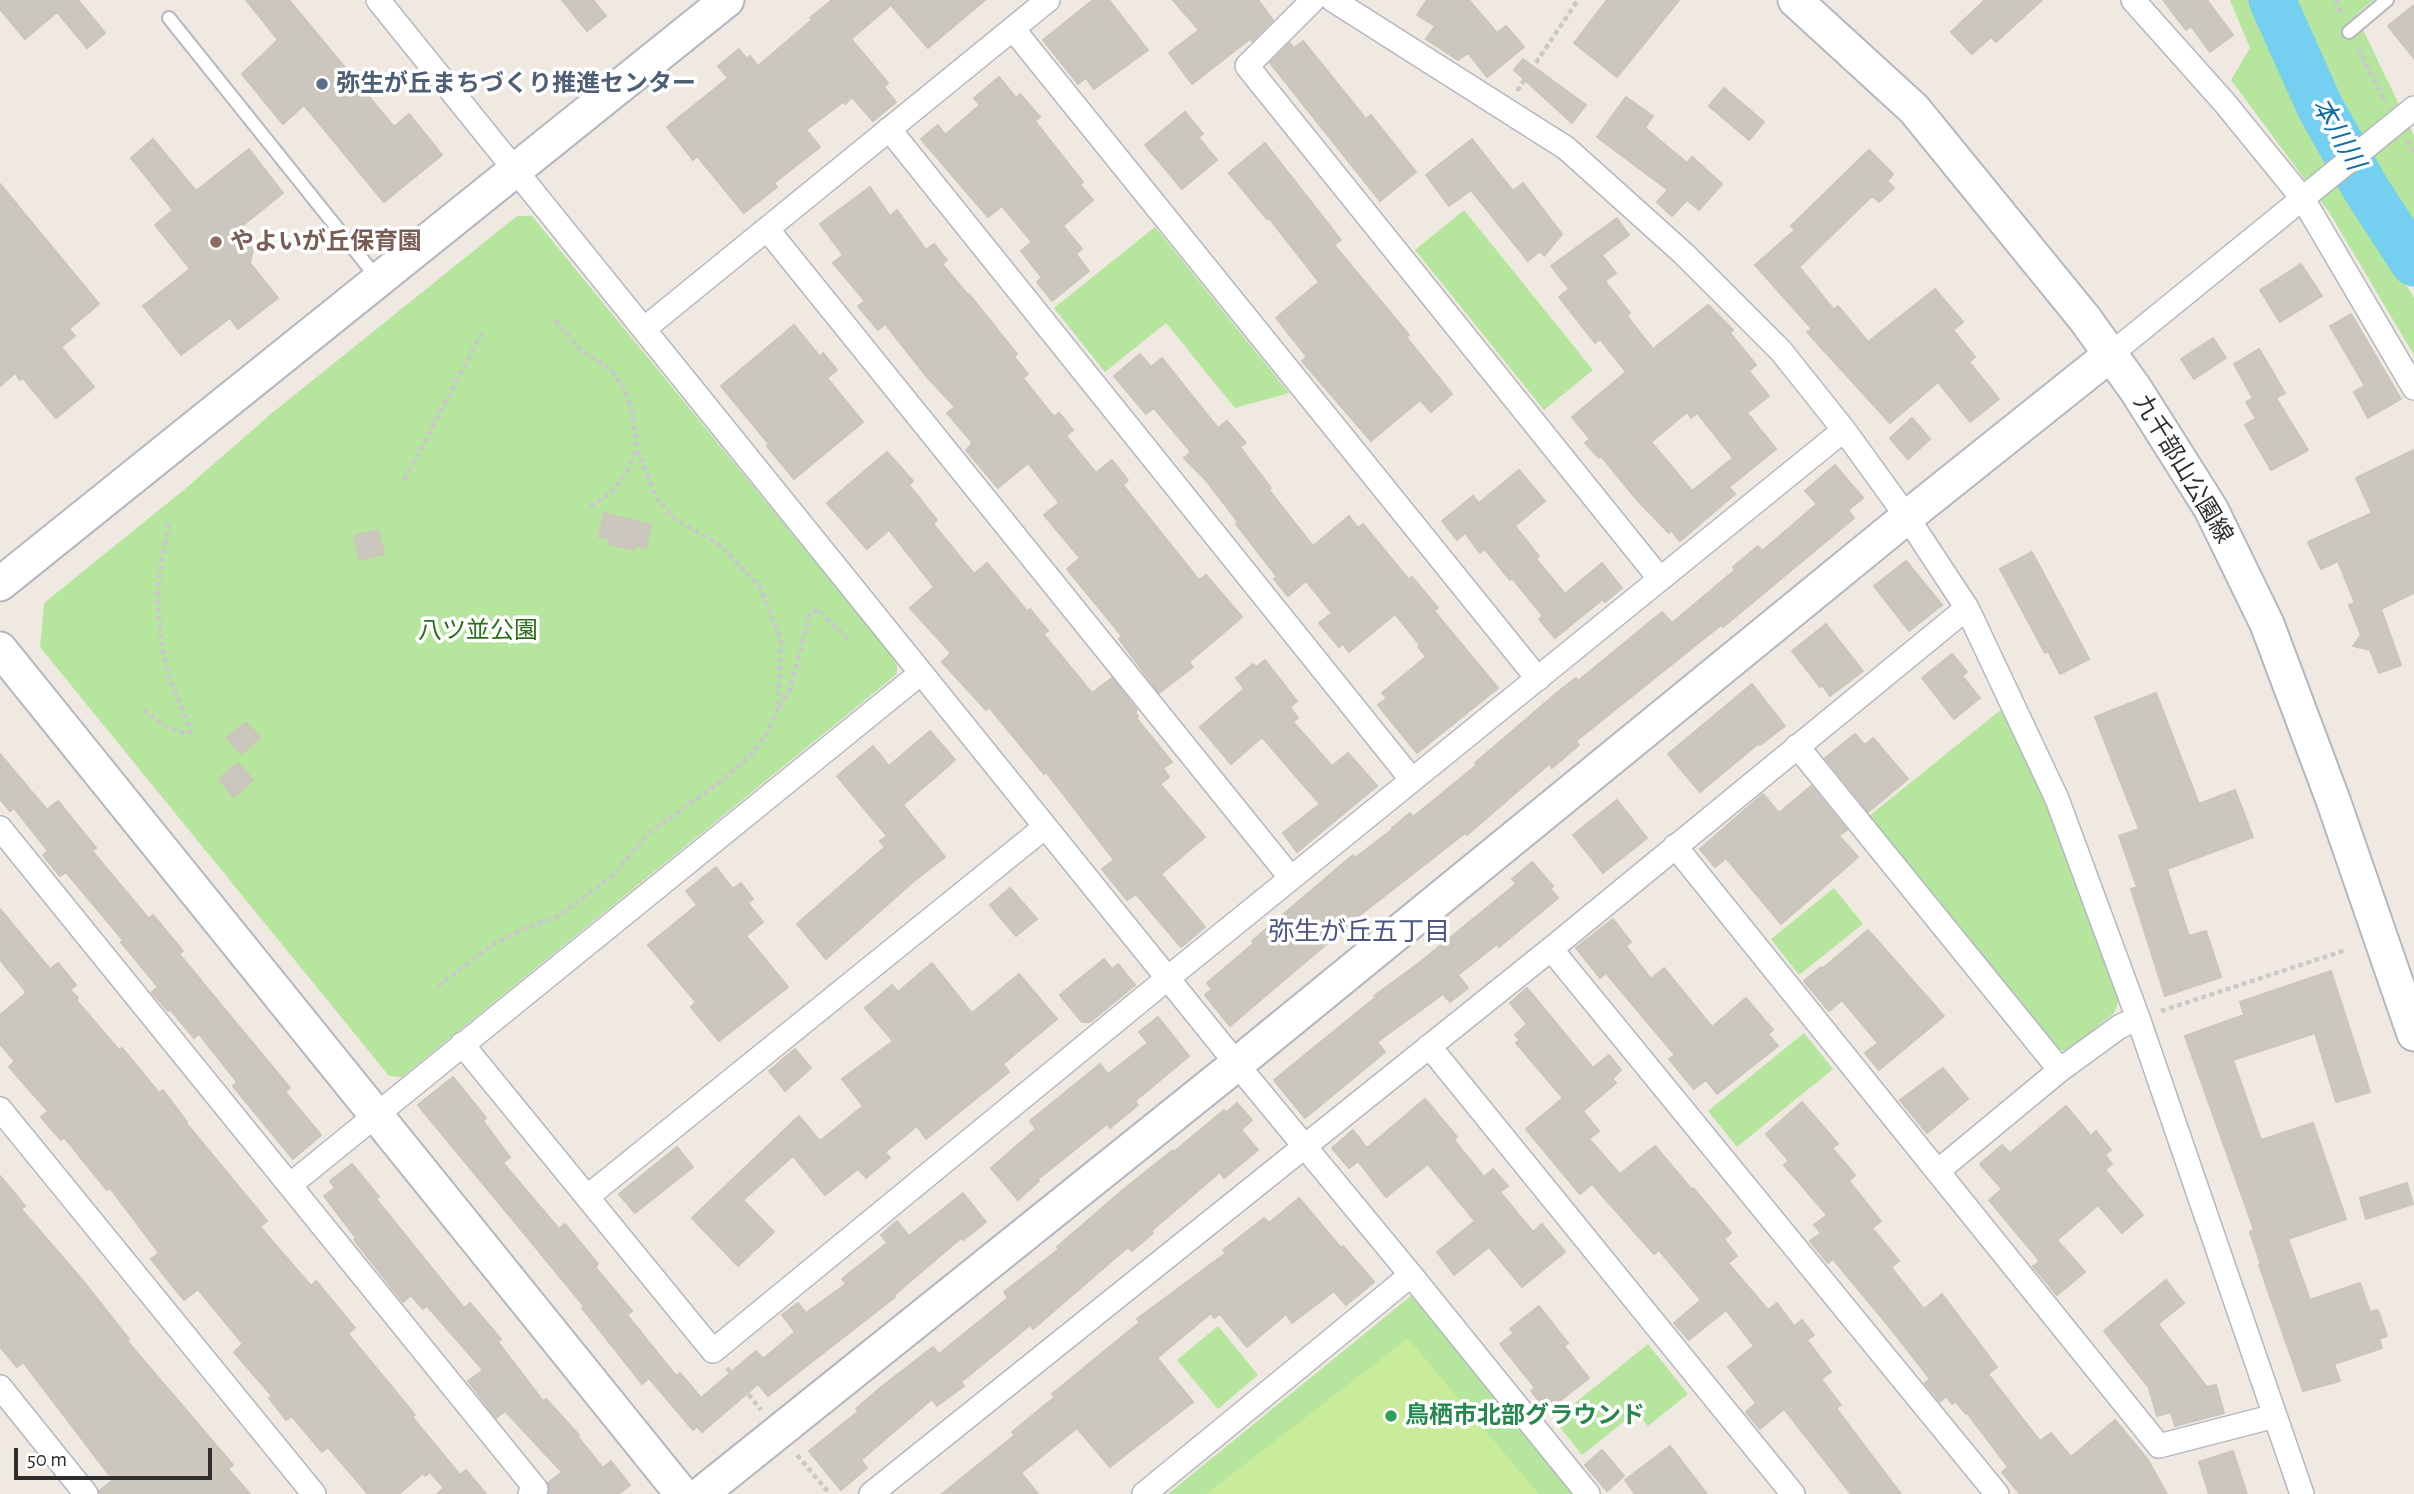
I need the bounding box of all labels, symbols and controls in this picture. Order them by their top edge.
place label: 弥生が丘まちづくり推進センター [336,70,696,98]
marker: 弥生が丘まちづくり推進センター [314,76,330,92]
water label: 本川川 [2305,92,2371,176]
place label: やよいが丘保育園 [230,228,422,256]
marker: やよいが丘保育園 [208,234,224,250]
street label: 九千部山公園線 [2127,390,2239,548]
park label: 八ツ並公園 [418,617,538,645]
district label: 弥生が丘五丁目 [1268,916,1450,948]
place label: 鳥栖市北部グラウンド [1405,1402,1645,1430]
marker: 鳥栖市北部グラウンド [1383,1408,1399,1424]
scale bar [18,1434,215,1478]
text: 50 m [27,1449,67,1470]

